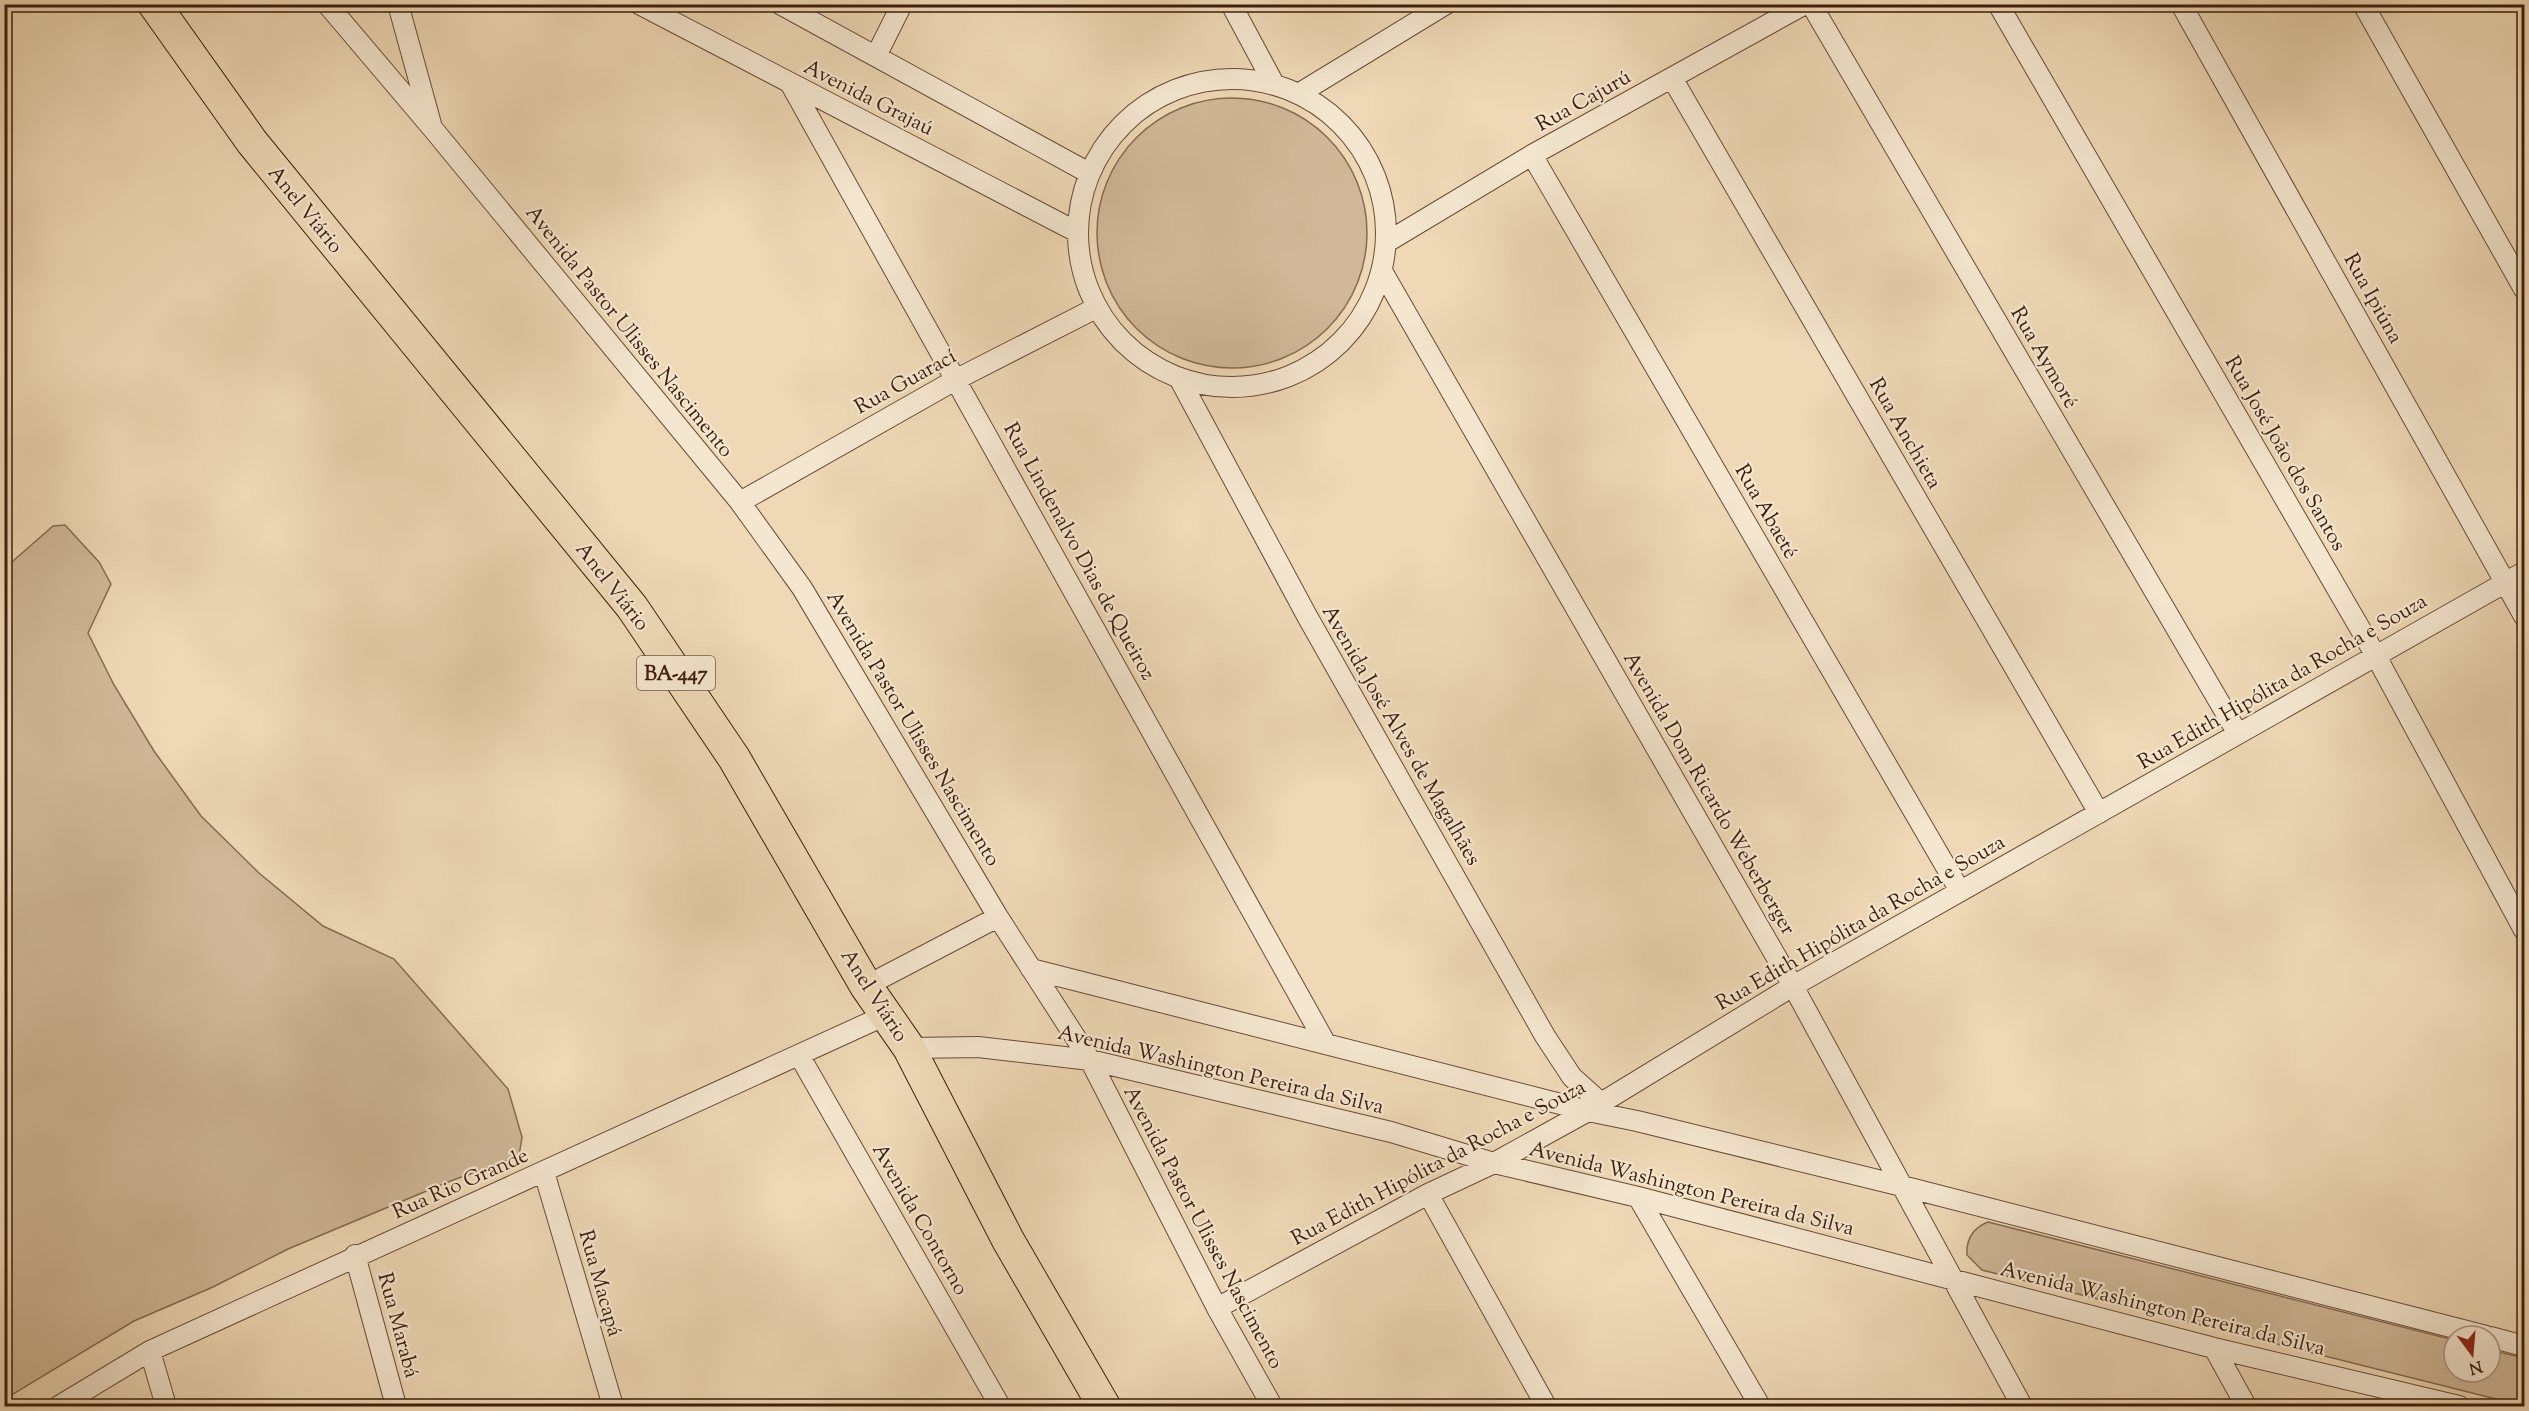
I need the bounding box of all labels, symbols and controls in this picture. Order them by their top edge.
street label: Avenida Grajaú [798,53,938,144]
street label: Rua Cajurú [1531,63,1637,140]
street label: Anel Viário [260,160,349,261]
street label: Avenida Pastor Ulisses Nascimento [517,200,740,465]
street label: Rua Ipiúna [2335,248,2410,350]
street label: Rua Aymoré [2002,301,2085,415]
street label: Rua Guarací [850,342,962,423]
street label: Rua José João dos Santos [2216,351,2352,557]
street label: Rua Anchieta [1860,373,1948,496]
street label: Rua Lindenalvo Dias de Queiroz [995,418,1162,686]
street label: Rua Abaeté [1726,459,1805,565]
street label: Anel Viário [567,536,656,638]
street label: Avenida Pastor Ulisses Nascimento [818,586,1007,872]
street label: Rua Edith Hipólita da Rocha e Souza [2133,587,2433,778]
street label: Avenida José Alves de Magalhães [1313,600,1487,872]
street label: Avenida Dom Ricardo Weberberger [1615,647,1802,941]
road number: BA-447 [637,656,715,690]
street label: Rua Edith Hipólita da Rocha e Souza [1711,828,2011,1019]
street label: Anel Viário [832,944,915,1049]
street label: Avenida Washington Pereira da Silva [1055,1019,1387,1123]
street label: Rua Edith Hipólita da Rocha e Souza [1286,1073,1592,1254]
street label: Avenida Pastor Ulisses Nascimento [1115,1081,1290,1375]
street label: Avenida Washington Pereira da Silva [1526,1135,1857,1245]
street label: Avenida Contorno [864,1139,975,1301]
street label: Rua Rio Grande [388,1141,534,1228]
street label: Rua Macapá [570,1227,629,1341]
street label: Avenida Washington Pereira da Silva [1997,1255,2328,1365]
street label: Rua Marabá [369,1270,426,1382]
north arrow [2442,1324,2502,1384]
text: N [2466,1353,2485,1379]

